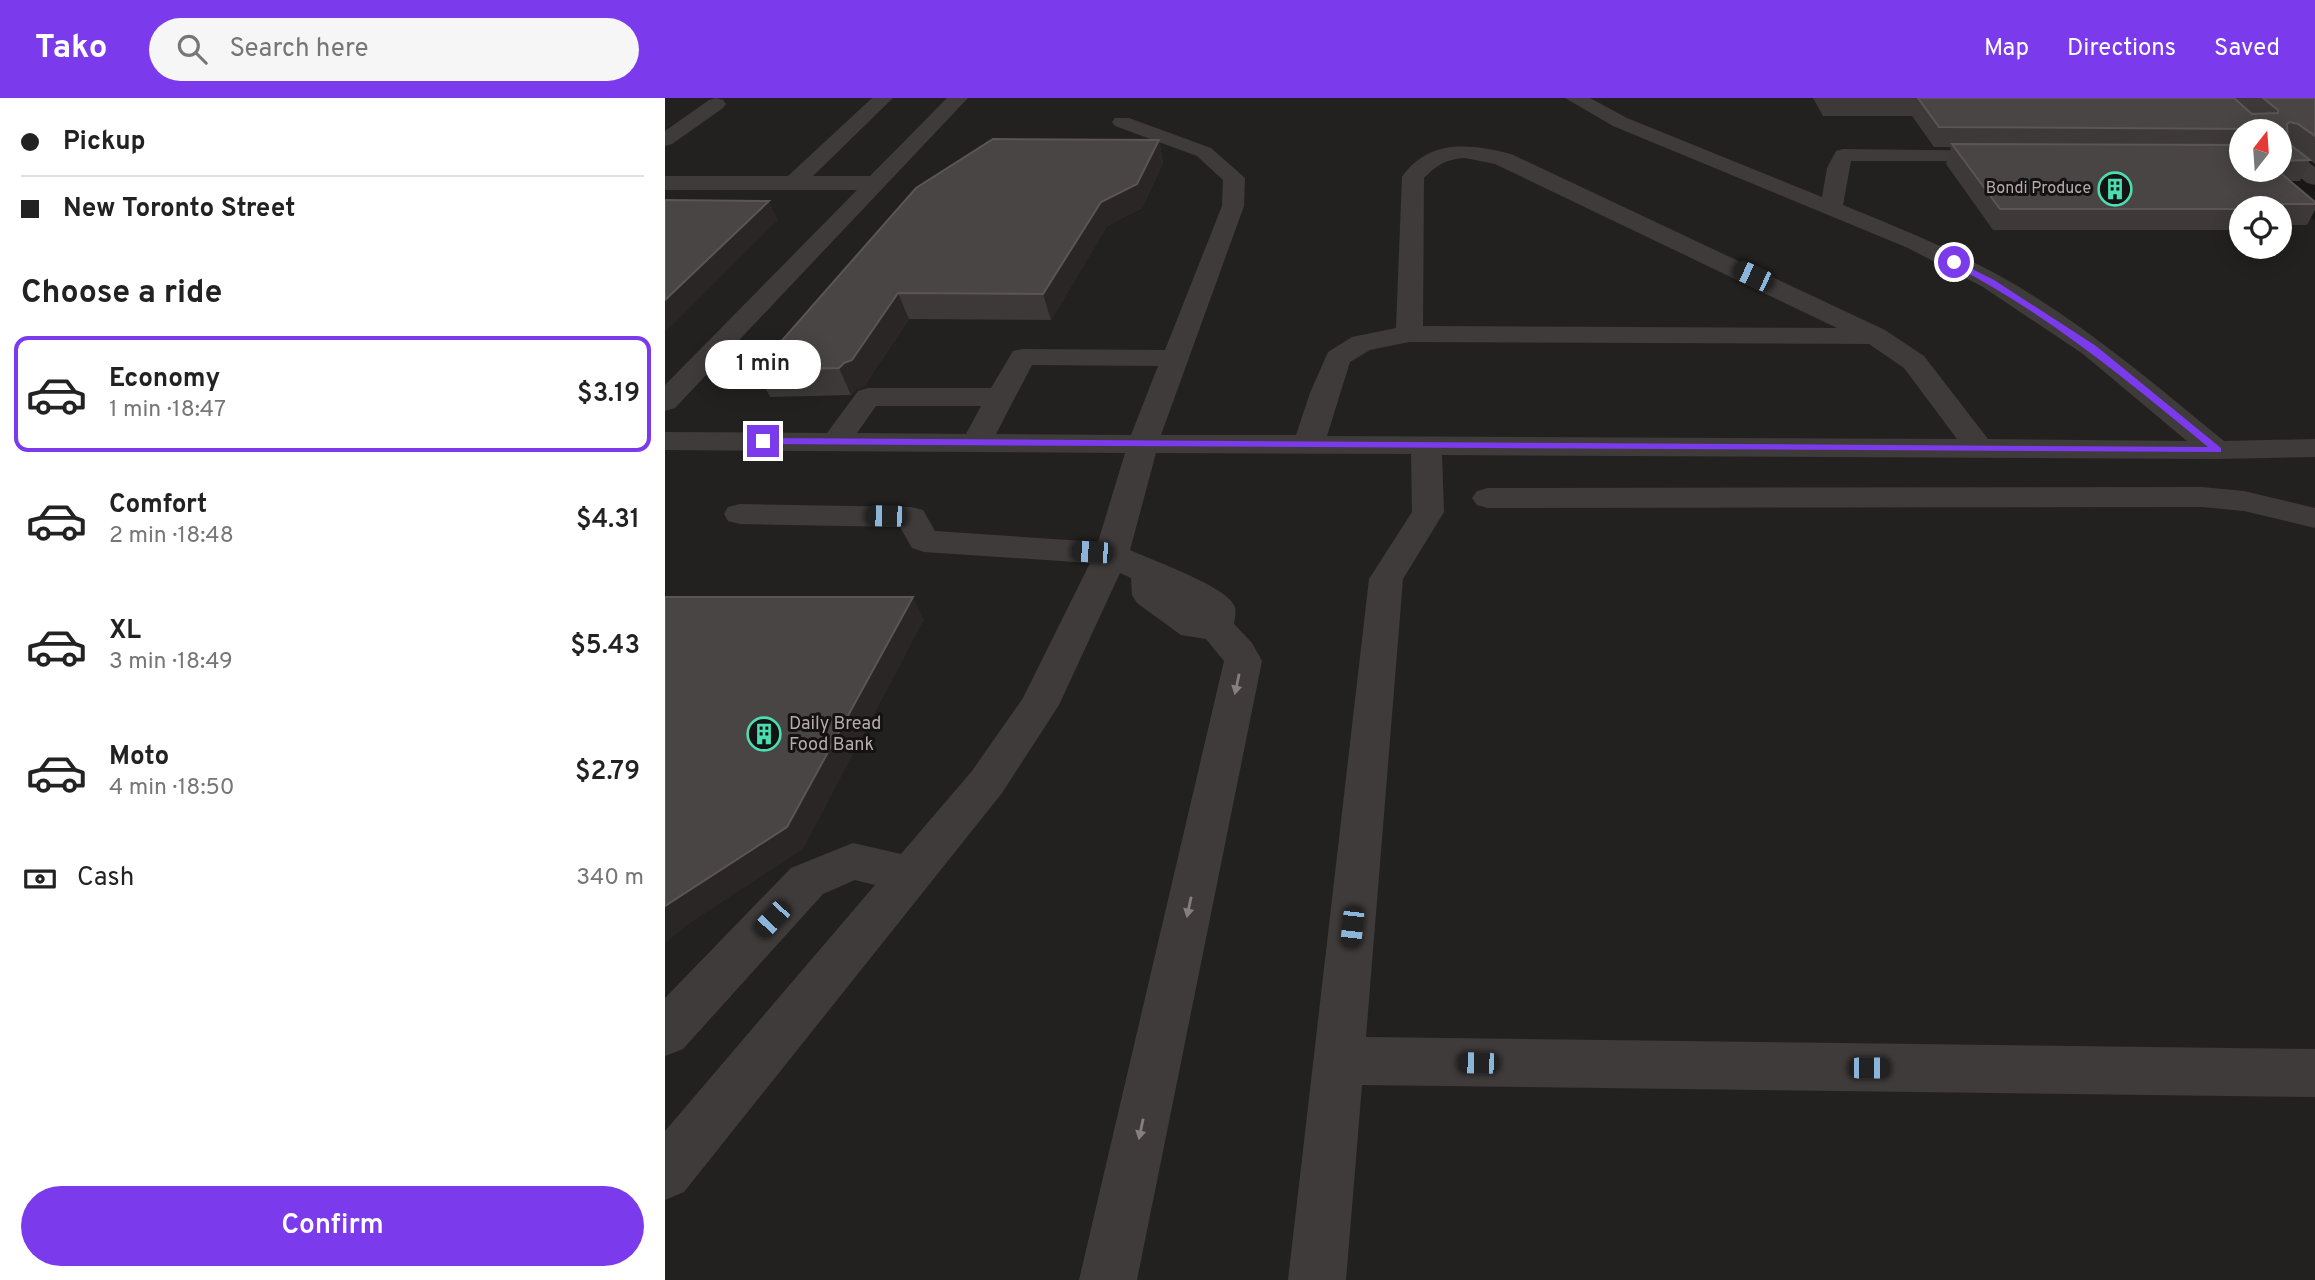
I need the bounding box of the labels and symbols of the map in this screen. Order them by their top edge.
north arrow [2229,119,2293,182]
building icon: Bondi Produce [2096,170,2134,208]
place label: Bondi Produce [1986,179,2091,199]
route start [1938,246,1970,278]
car [1730,258,1777,294]
callout: 1 min [705,340,821,388]
route end [747,425,779,457]
car [865,505,908,527]
car [1071,540,1114,564]
one-way arrow [1232,674,1243,696]
place label: Daily Bread Food Bank [789,713,881,757]
building icon: Daily Bread Food Bank [745,715,783,753]
car [750,896,795,942]
one-way arrow [1184,896,1195,918]
car [1340,905,1365,949]
car [1457,1052,1500,1074]
car [1849,1058,1891,1079]
one-way arrow [1135,1118,1146,1140]

